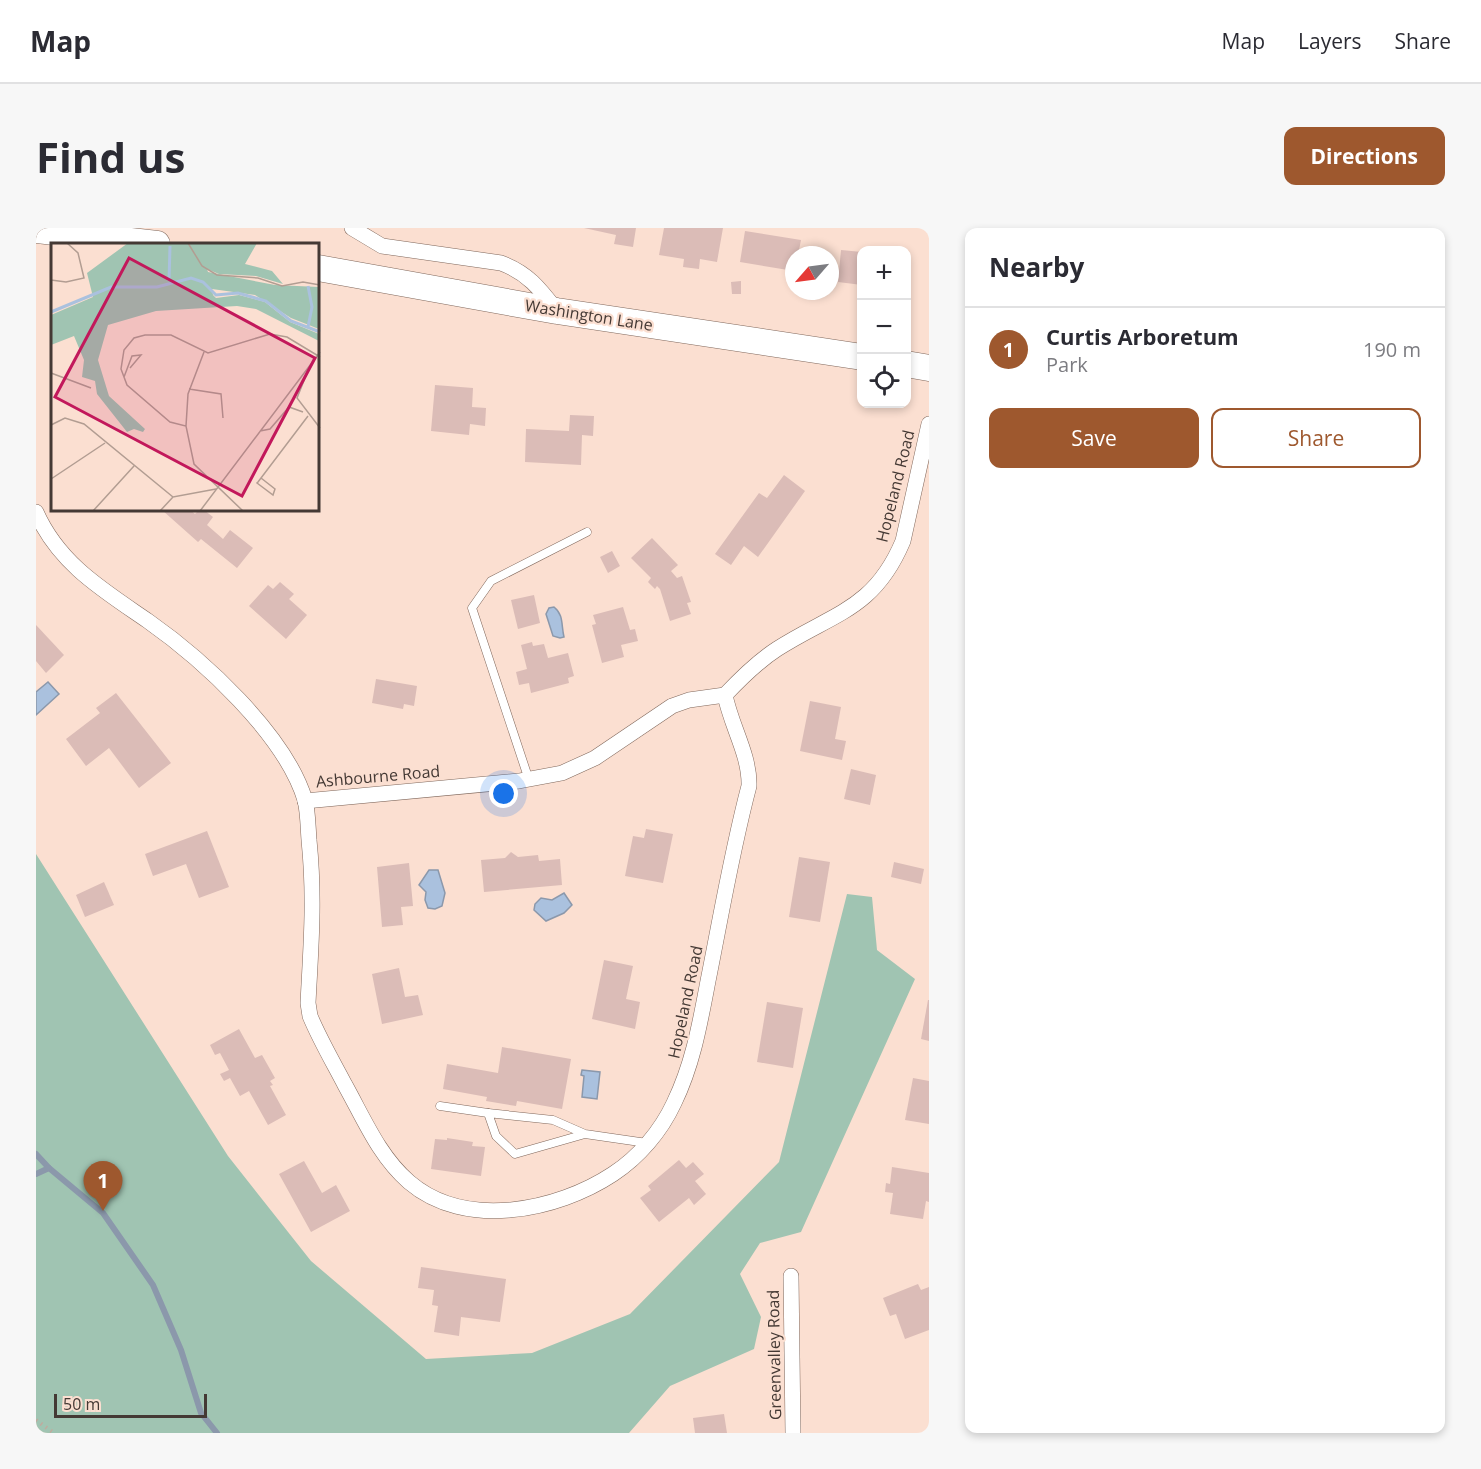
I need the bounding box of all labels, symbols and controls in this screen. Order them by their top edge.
text: Map [30,22,91,60]
text: Map [1222,27,1265,55]
text: Layers [1298,27,1362,55]
text: Share [1395,27,1451,55]
button: Directions [1284,127,1445,185]
text: Find us [36,128,185,185]
inset map [51,243,320,512]
north arrow [785,246,839,300]
map controls [857,246,911,408]
button: + [857,246,911,300]
text: Nearby [989,249,1084,285]
street label: Washington Lane [524,294,654,336]
button: − [857,300,911,354]
text: Curtis Arboretum [1046,321,1239,351]
text: 1 [1003,336,1014,363]
text: 190 m [1363,336,1421,363]
text: Park [1046,351,1088,378]
button: locate [857,354,911,408]
button: Save [989,408,1199,468]
button: Share [1211,408,1421,468]
street label: Hopeland Road [870,428,920,544]
street label: Ashbourne Road [315,760,441,792]
your location [489,779,518,808]
street label: Hopeland Road [662,943,708,1061]
pin: 1 [84,1162,122,1211]
street label: Greenvalley Road [762,1290,786,1420]
scale bar [54,1391,207,1418]
text: 50 m [63,1393,100,1415]

